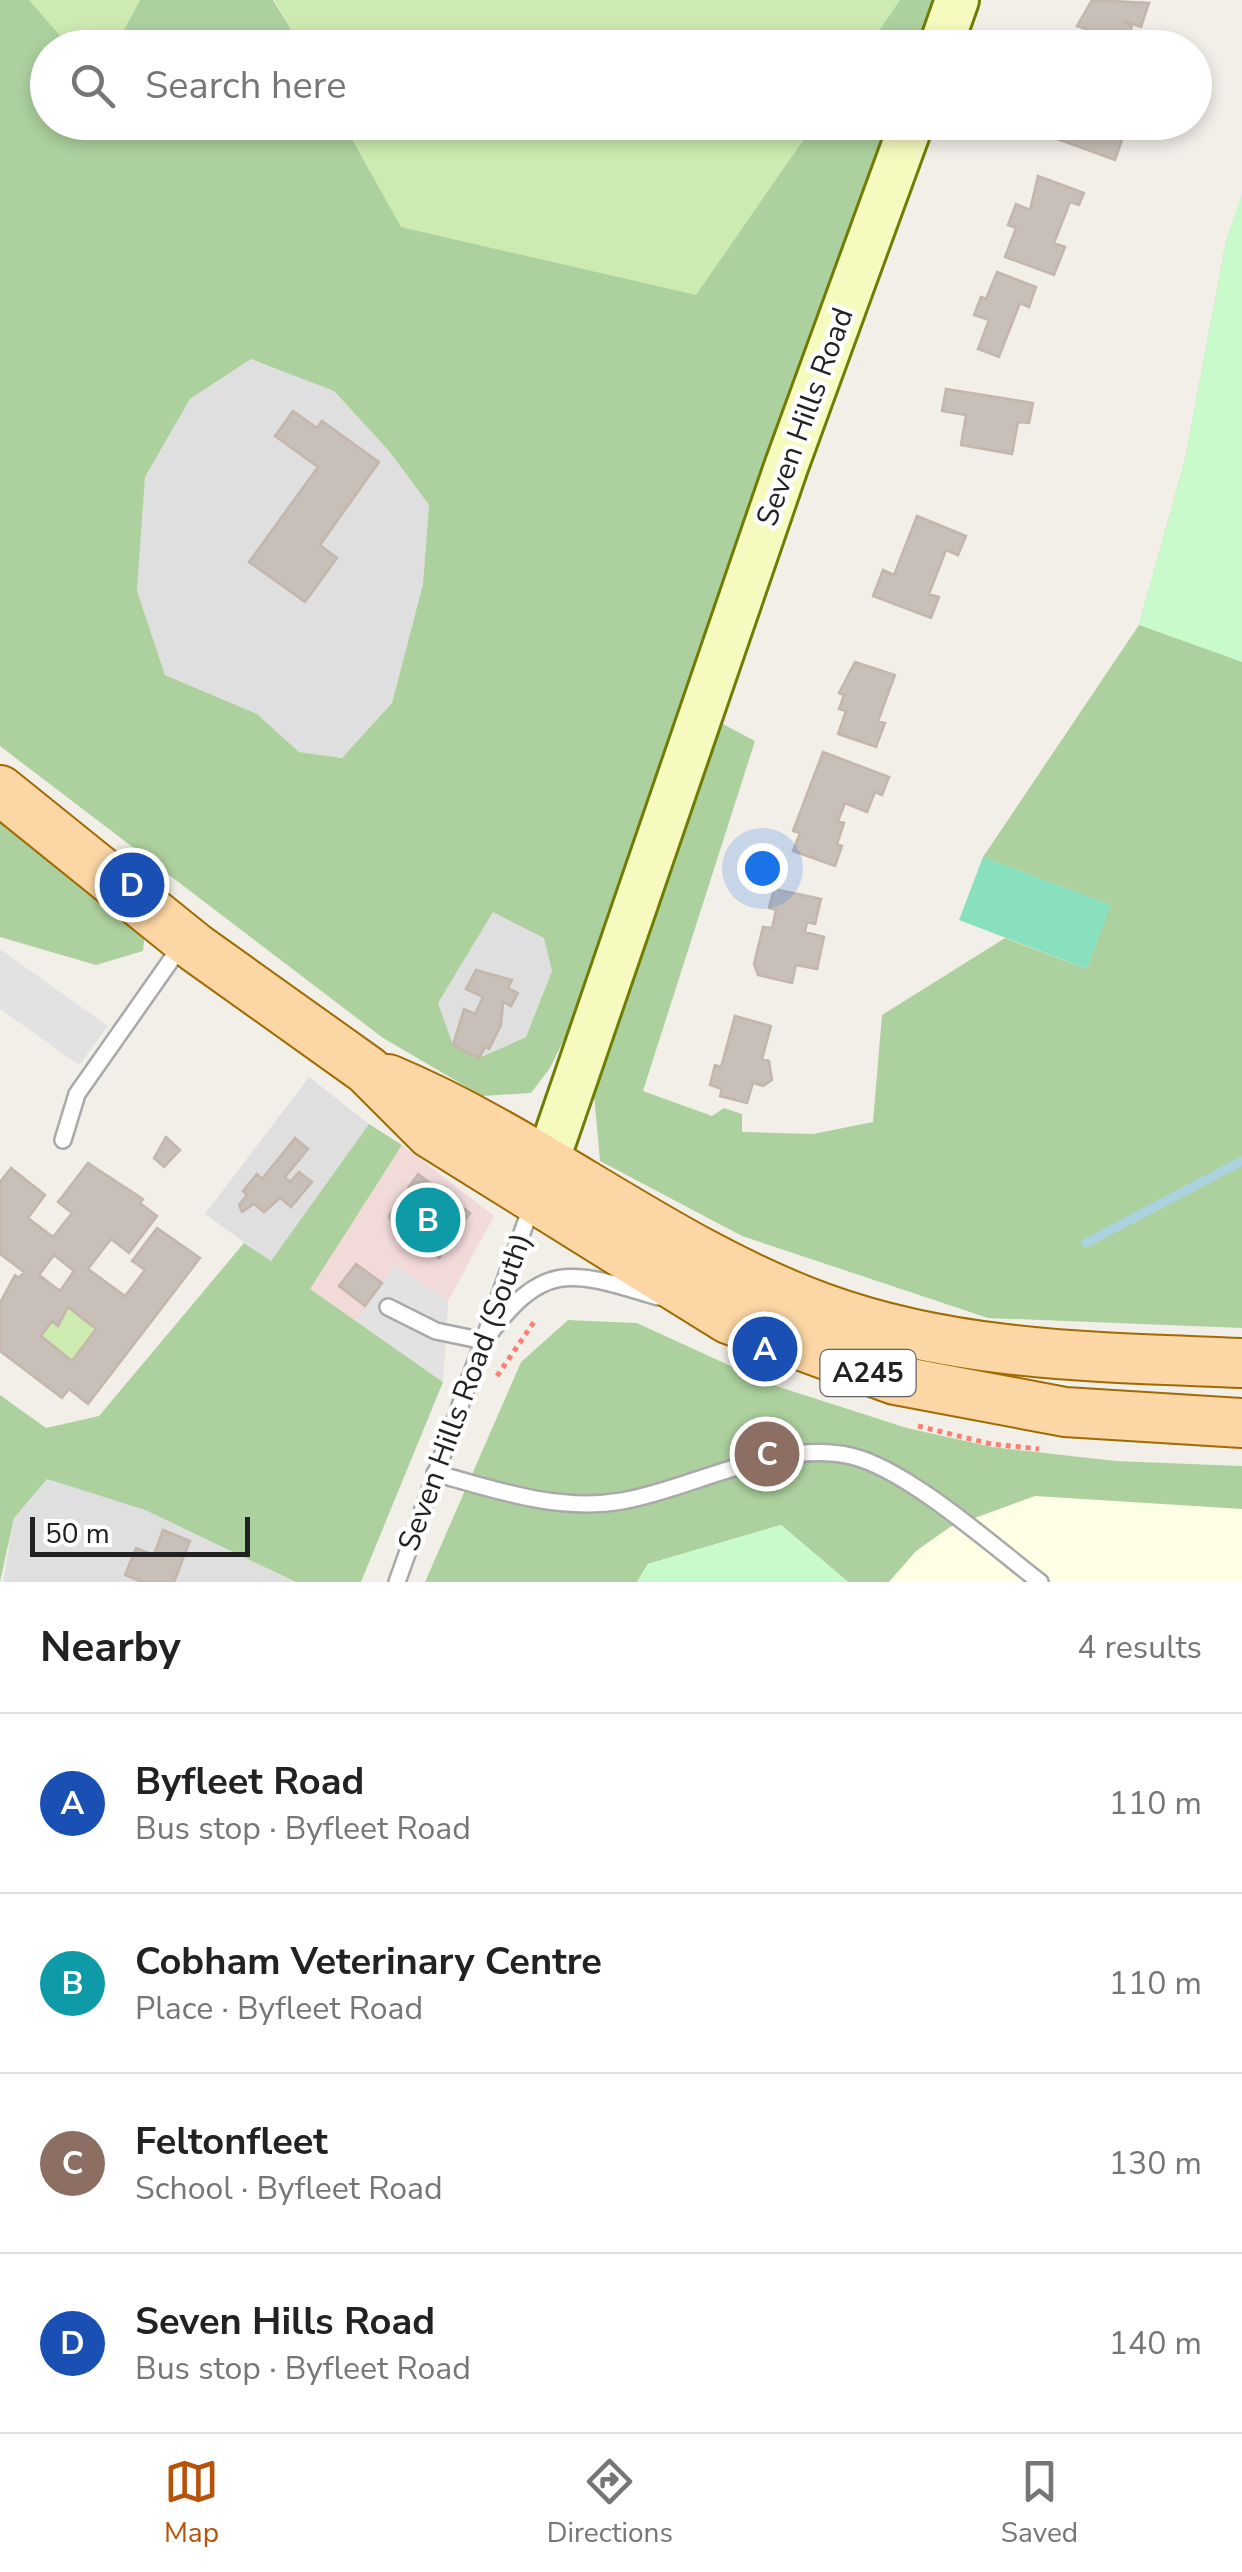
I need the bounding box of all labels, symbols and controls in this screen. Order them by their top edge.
search box [30,30,1212,140]
icon: search [65,58,120,113]
text: Search here [145,60,346,111]
street label: Seven Hills Road [746,302,864,532]
your location [737,843,788,894]
pin: D [100,848,164,922]
pin: B [396,1182,460,1258]
street label: Seven Hills Road (South) [388,1227,542,1557]
pin: A [732,1312,798,1386]
road number: A245 [820,1350,916,1396]
pin: C [734,1416,800,1492]
scale bar [30,1512,250,1556]
text: 50 m [45,1515,110,1553]
text: Nearby [40,1619,181,1676]
text: 4 results [1077,1626,1202,1669]
text: Byfleet Road [135,1756,364,1807]
text: A [61,1782,84,1825]
text: 110 m [1109,1782,1202,1825]
text: Bus stop · Byfleet Road [135,1807,471,1850]
text: Cobham Veterinary Centre [135,1936,602,1987]
text: B [61,1962,84,2005]
text: 110 m [1109,1962,1202,2005]
text: Place · Byfleet Road [135,1987,423,2030]
text: Feltonfleet [135,2116,328,2167]
text: C [62,2142,83,2185]
text: 130 m [1109,2142,1202,2185]
text: School · Byfleet Road [135,2167,443,2210]
text: Seven Hills Road [135,2296,435,2347]
text: D [60,2322,85,2365]
text: 140 m [1109,2322,1202,2365]
text: Bus stop · Byfleet Road [135,2347,471,2390]
tab: Map [164,2454,219,2552]
tab: Directions [547,2454,673,2552]
tab: Saved [1001,2454,1078,2552]

